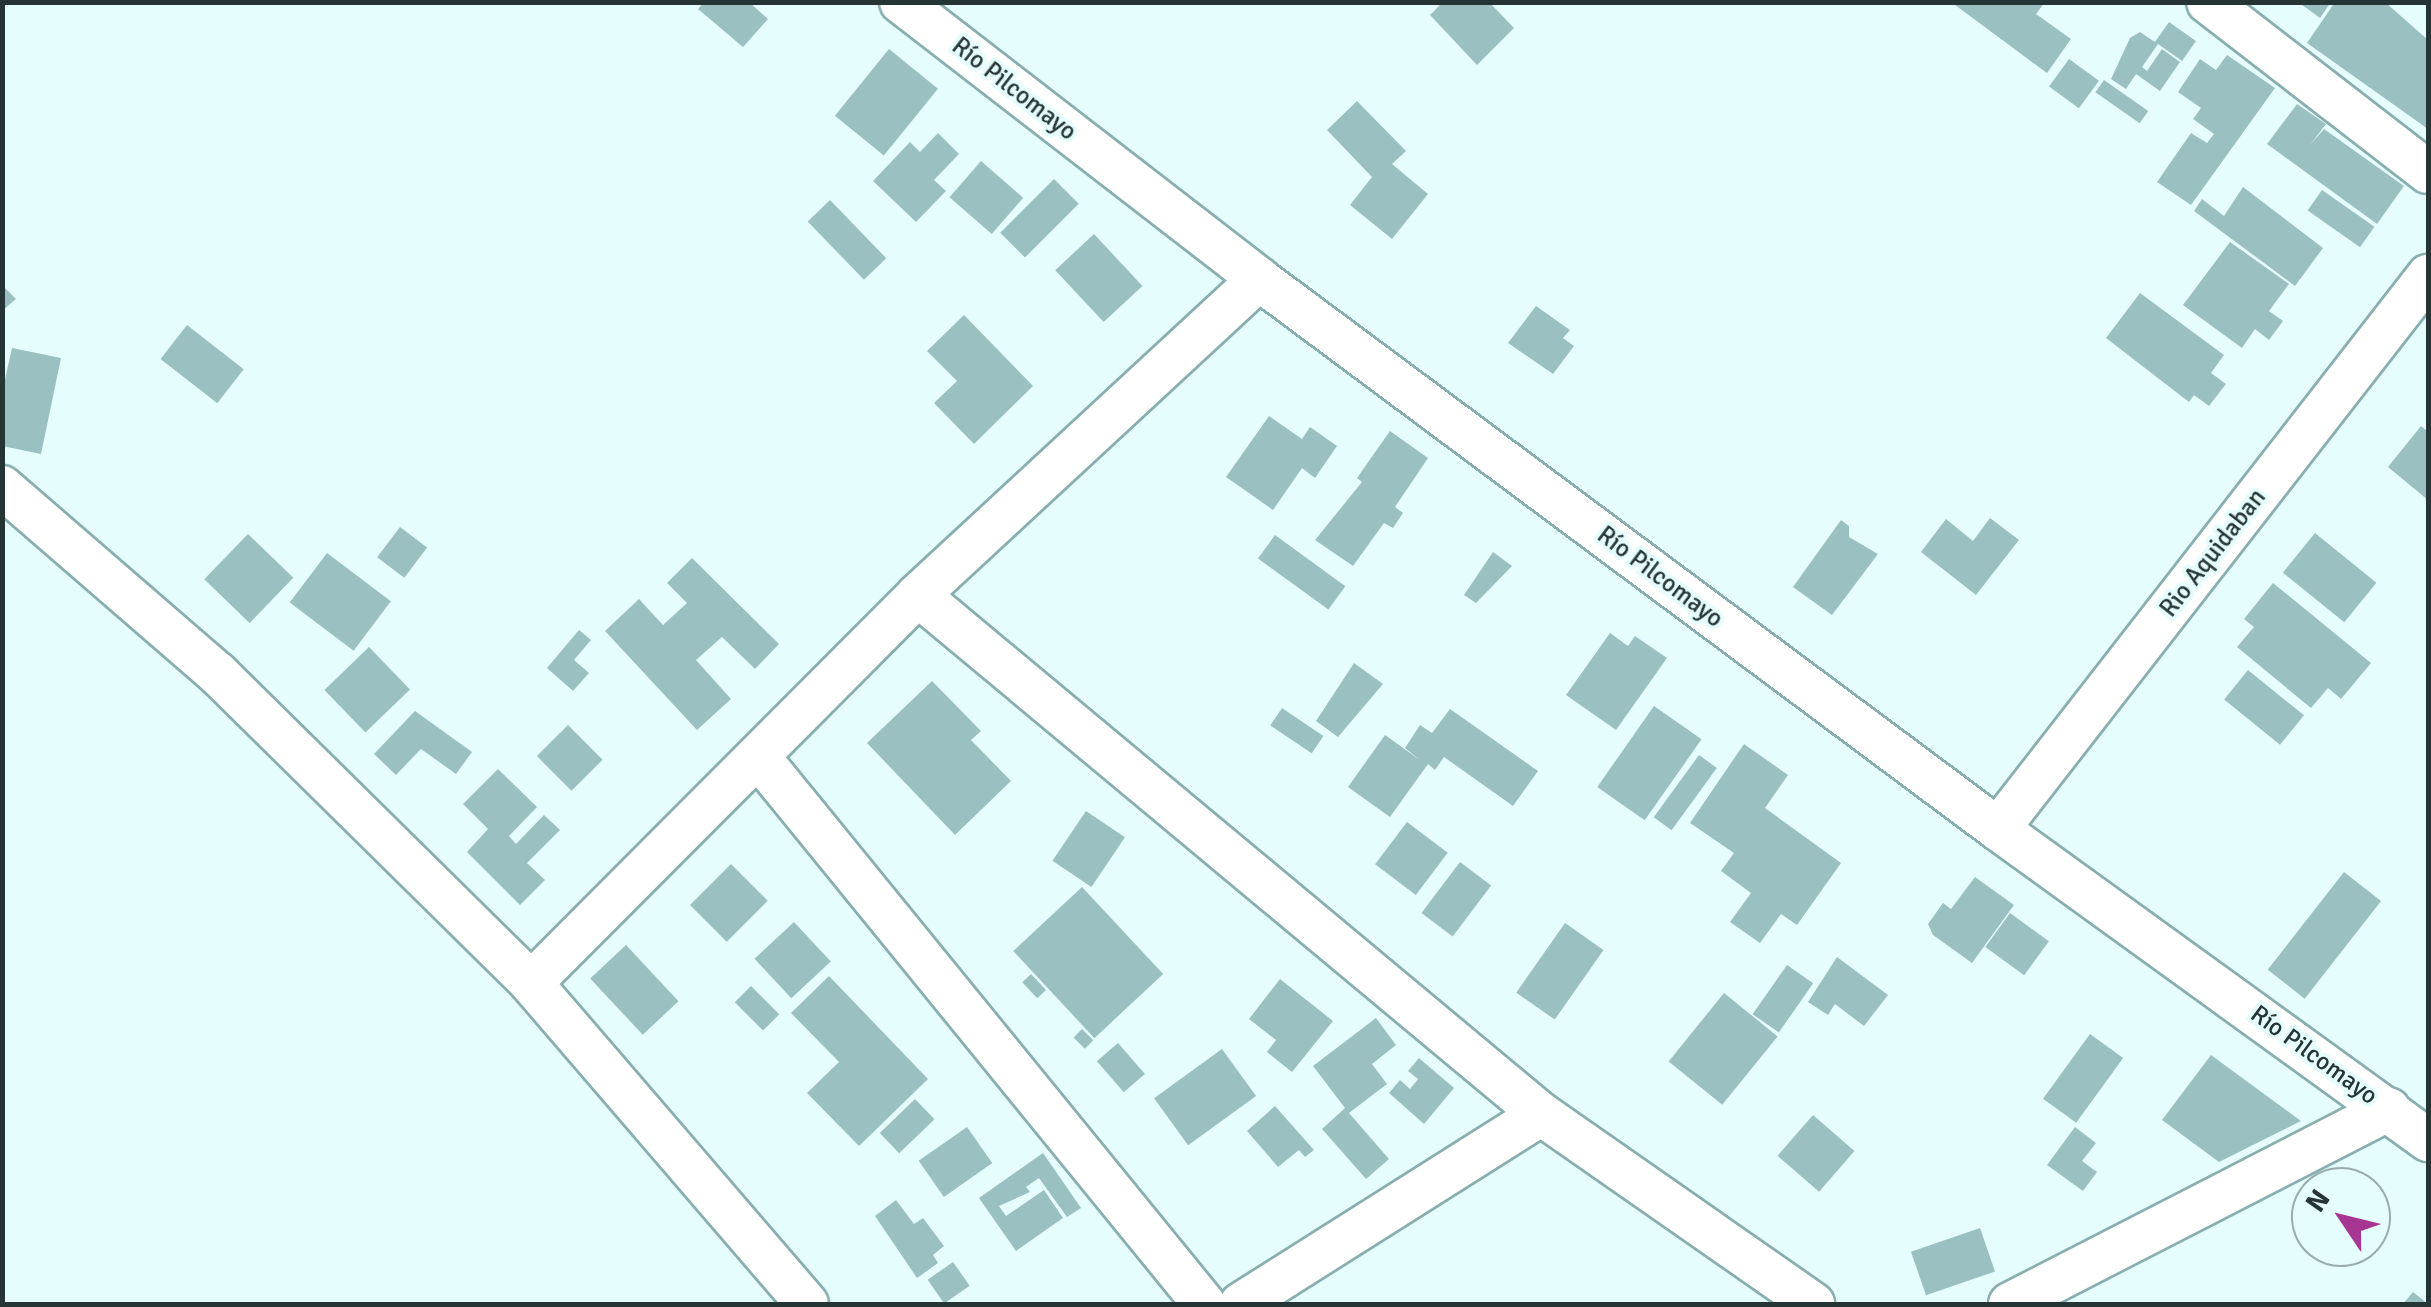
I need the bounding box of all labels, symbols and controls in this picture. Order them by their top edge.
street label: Río Pilcomayo [946,31,1082,147]
street label: Rio Aquidaban [2154,483,2272,623]
street label: Río Pilcomayo [1591,520,1729,634]
street label: Río Pilcomayo [2245,999,2383,1111]
north arrow [2291,1167,2391,1267]
text: N [2299,1183,2338,1219]

